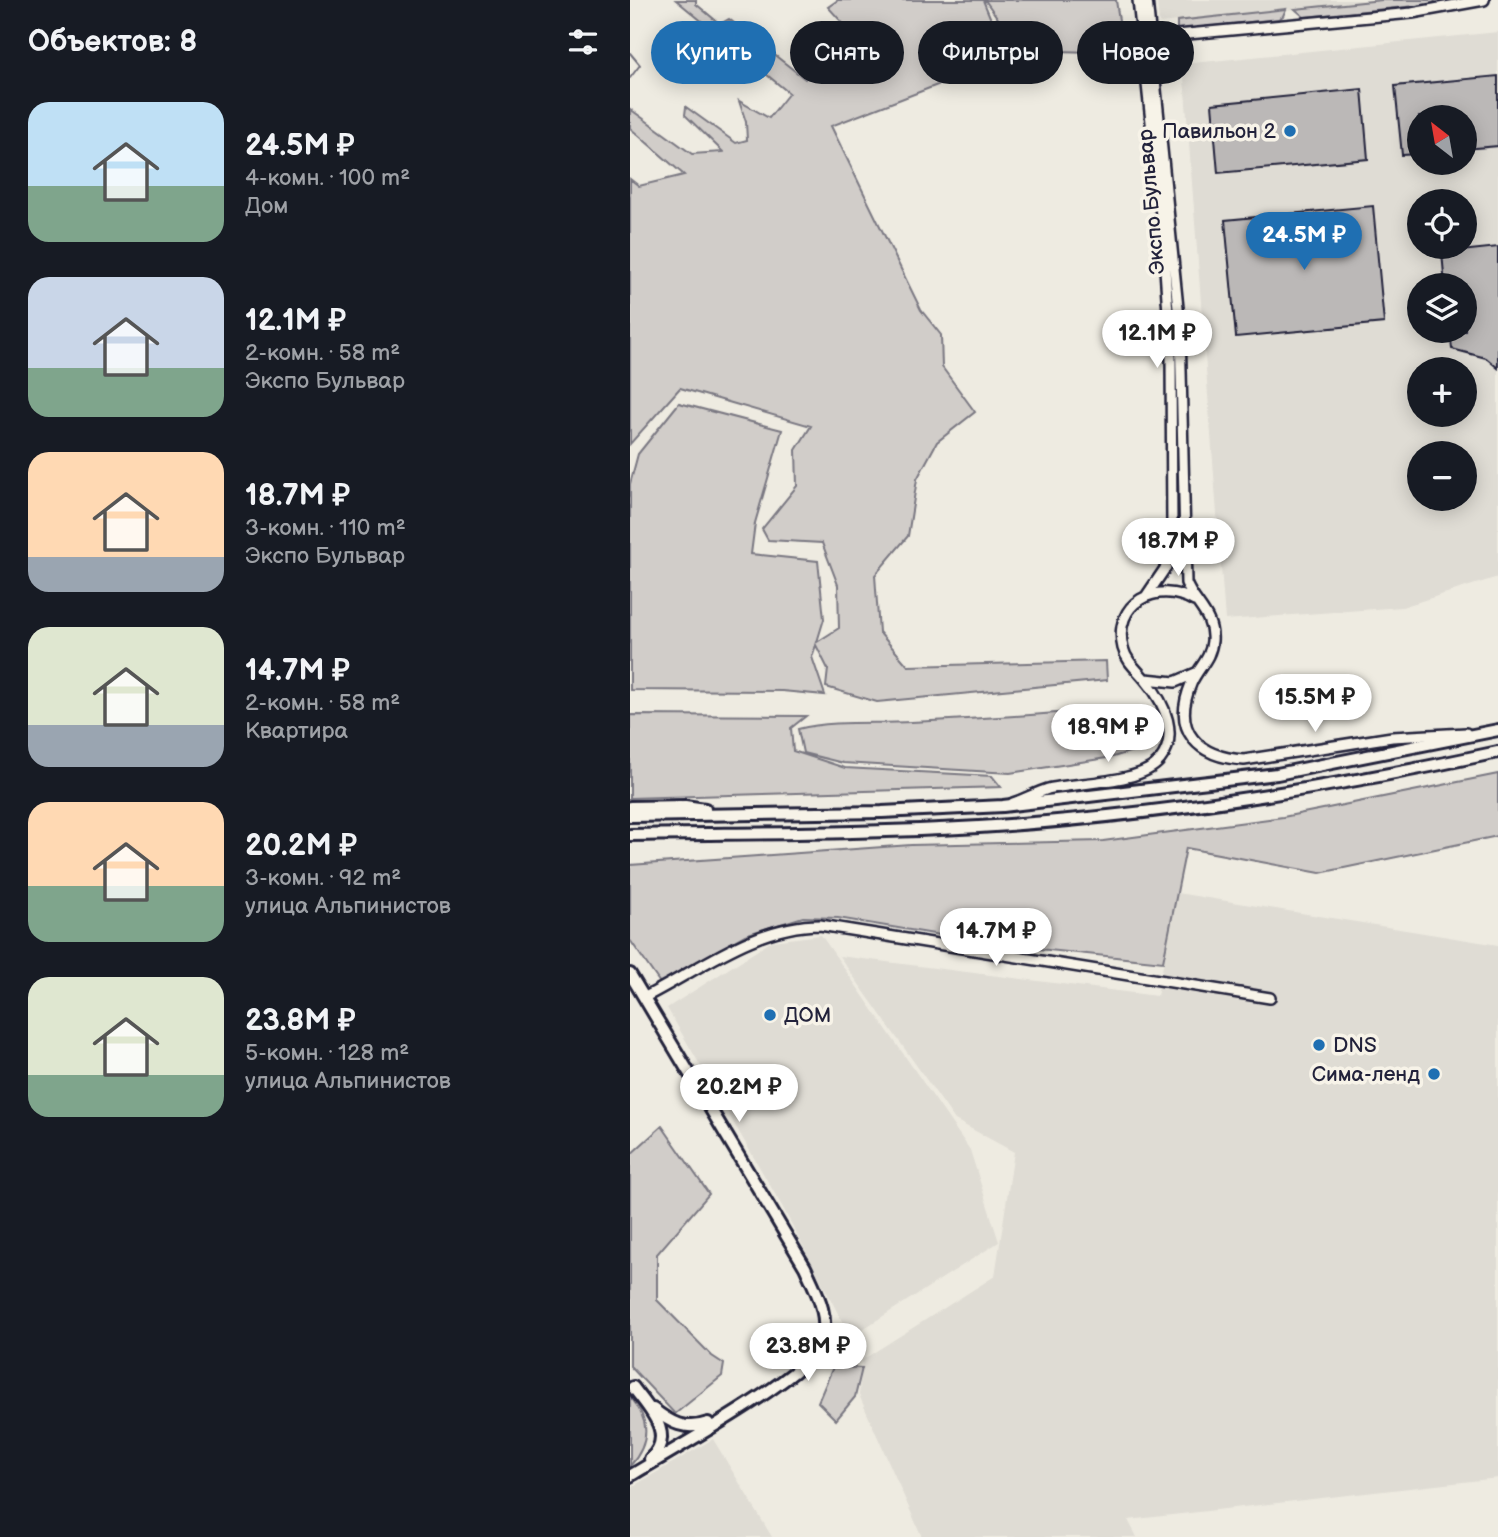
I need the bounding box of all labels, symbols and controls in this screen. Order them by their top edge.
chip: Купить [651,21,776,84]
chip: Снять [790,21,904,84]
chip: Фильтры [918,21,1063,84]
chip: Новое [1077,21,1194,84]
icon: filters [564,23,602,61]
text: Объектов: 8 [28,24,197,60]
north arrow [1407,105,1477,175]
map controls [1407,105,1477,511]
place label: Павильон 2 [1162,119,1277,144]
marker: Павильон 2 [1282,123,1298,139]
text: 24.5M ₽ [245,128,355,164]
street label: Экспо Бульвар [1133,128,1170,276]
icon: home [84,130,168,214]
text: 4-комн. · 100 m² [245,164,410,192]
button: locate [1407,189,1477,259]
text: Дом [245,192,288,220]
pin: 24.5M ₽ [1239,212,1369,272]
text: 24.5M ₽ [1262,221,1346,249]
button: layers [1407,273,1477,343]
text: 12.1M ₽ [245,303,346,339]
icon: home [84,305,168,389]
pin: 12.1M ₽ [1092,310,1222,370]
text: 12.1M ₽ [1118,319,1196,347]
text: 2-комн. · 58 m² [245,339,400,367]
button: + [1407,357,1477,427]
text: Экспо Бульвар [245,367,405,395]
button: − [1407,441,1477,511]
text: 18.7M ₽ [245,478,350,514]
icon: home [84,480,168,564]
text: 3-комн. · 110 m² [245,514,406,542]
pin: 18.7M ₽ [1113,518,1243,578]
text: 18.7M ₽ [1138,527,1218,555]
text: Экспо Бульвар [245,542,405,570]
text: 14.7M ₽ [245,653,350,689]
icon: home [84,655,168,739]
pin: 15.5M ₽ [1250,674,1380,734]
text: 15.5M ₽ [1275,683,1355,711]
text: 2-комн. · 58 m² [245,689,400,717]
pin: 18.9M ₽ [1043,704,1173,764]
text: 18.9M ₽ [1067,713,1149,741]
text: Квартира [245,717,348,745]
text: 20.2M ₽ [245,828,357,864]
icon: home [84,830,168,914]
text: 3-комн. · 92 m² [245,864,401,892]
text: улица Альпинистов [245,892,451,920]
pin: 14.7M ₽ [931,908,1061,968]
text: 14.7M ₽ [956,917,1036,945]
text: 23.8M ₽ [245,1003,356,1039]
place label: ДОМ [784,1003,831,1028]
icon: home [84,1005,168,1089]
marker: ДОМ [762,1007,778,1023]
place label: DNS [1333,1033,1377,1058]
marker: DNS [1311,1037,1327,1053]
text: 5-комн. · 128 m² [245,1039,409,1067]
place label: Сима-ленд [1312,1062,1420,1087]
pin: 20.2M ₽ [674,1064,804,1124]
marker: Сима-ленд [1426,1066,1442,1082]
text: улица Альпинистов [245,1067,451,1095]
text: 20.2M ₽ [696,1073,782,1101]
pin: 23.8M ₽ [743,1324,873,1383]
text: 23.8M ₽ [766,1332,850,1360]

